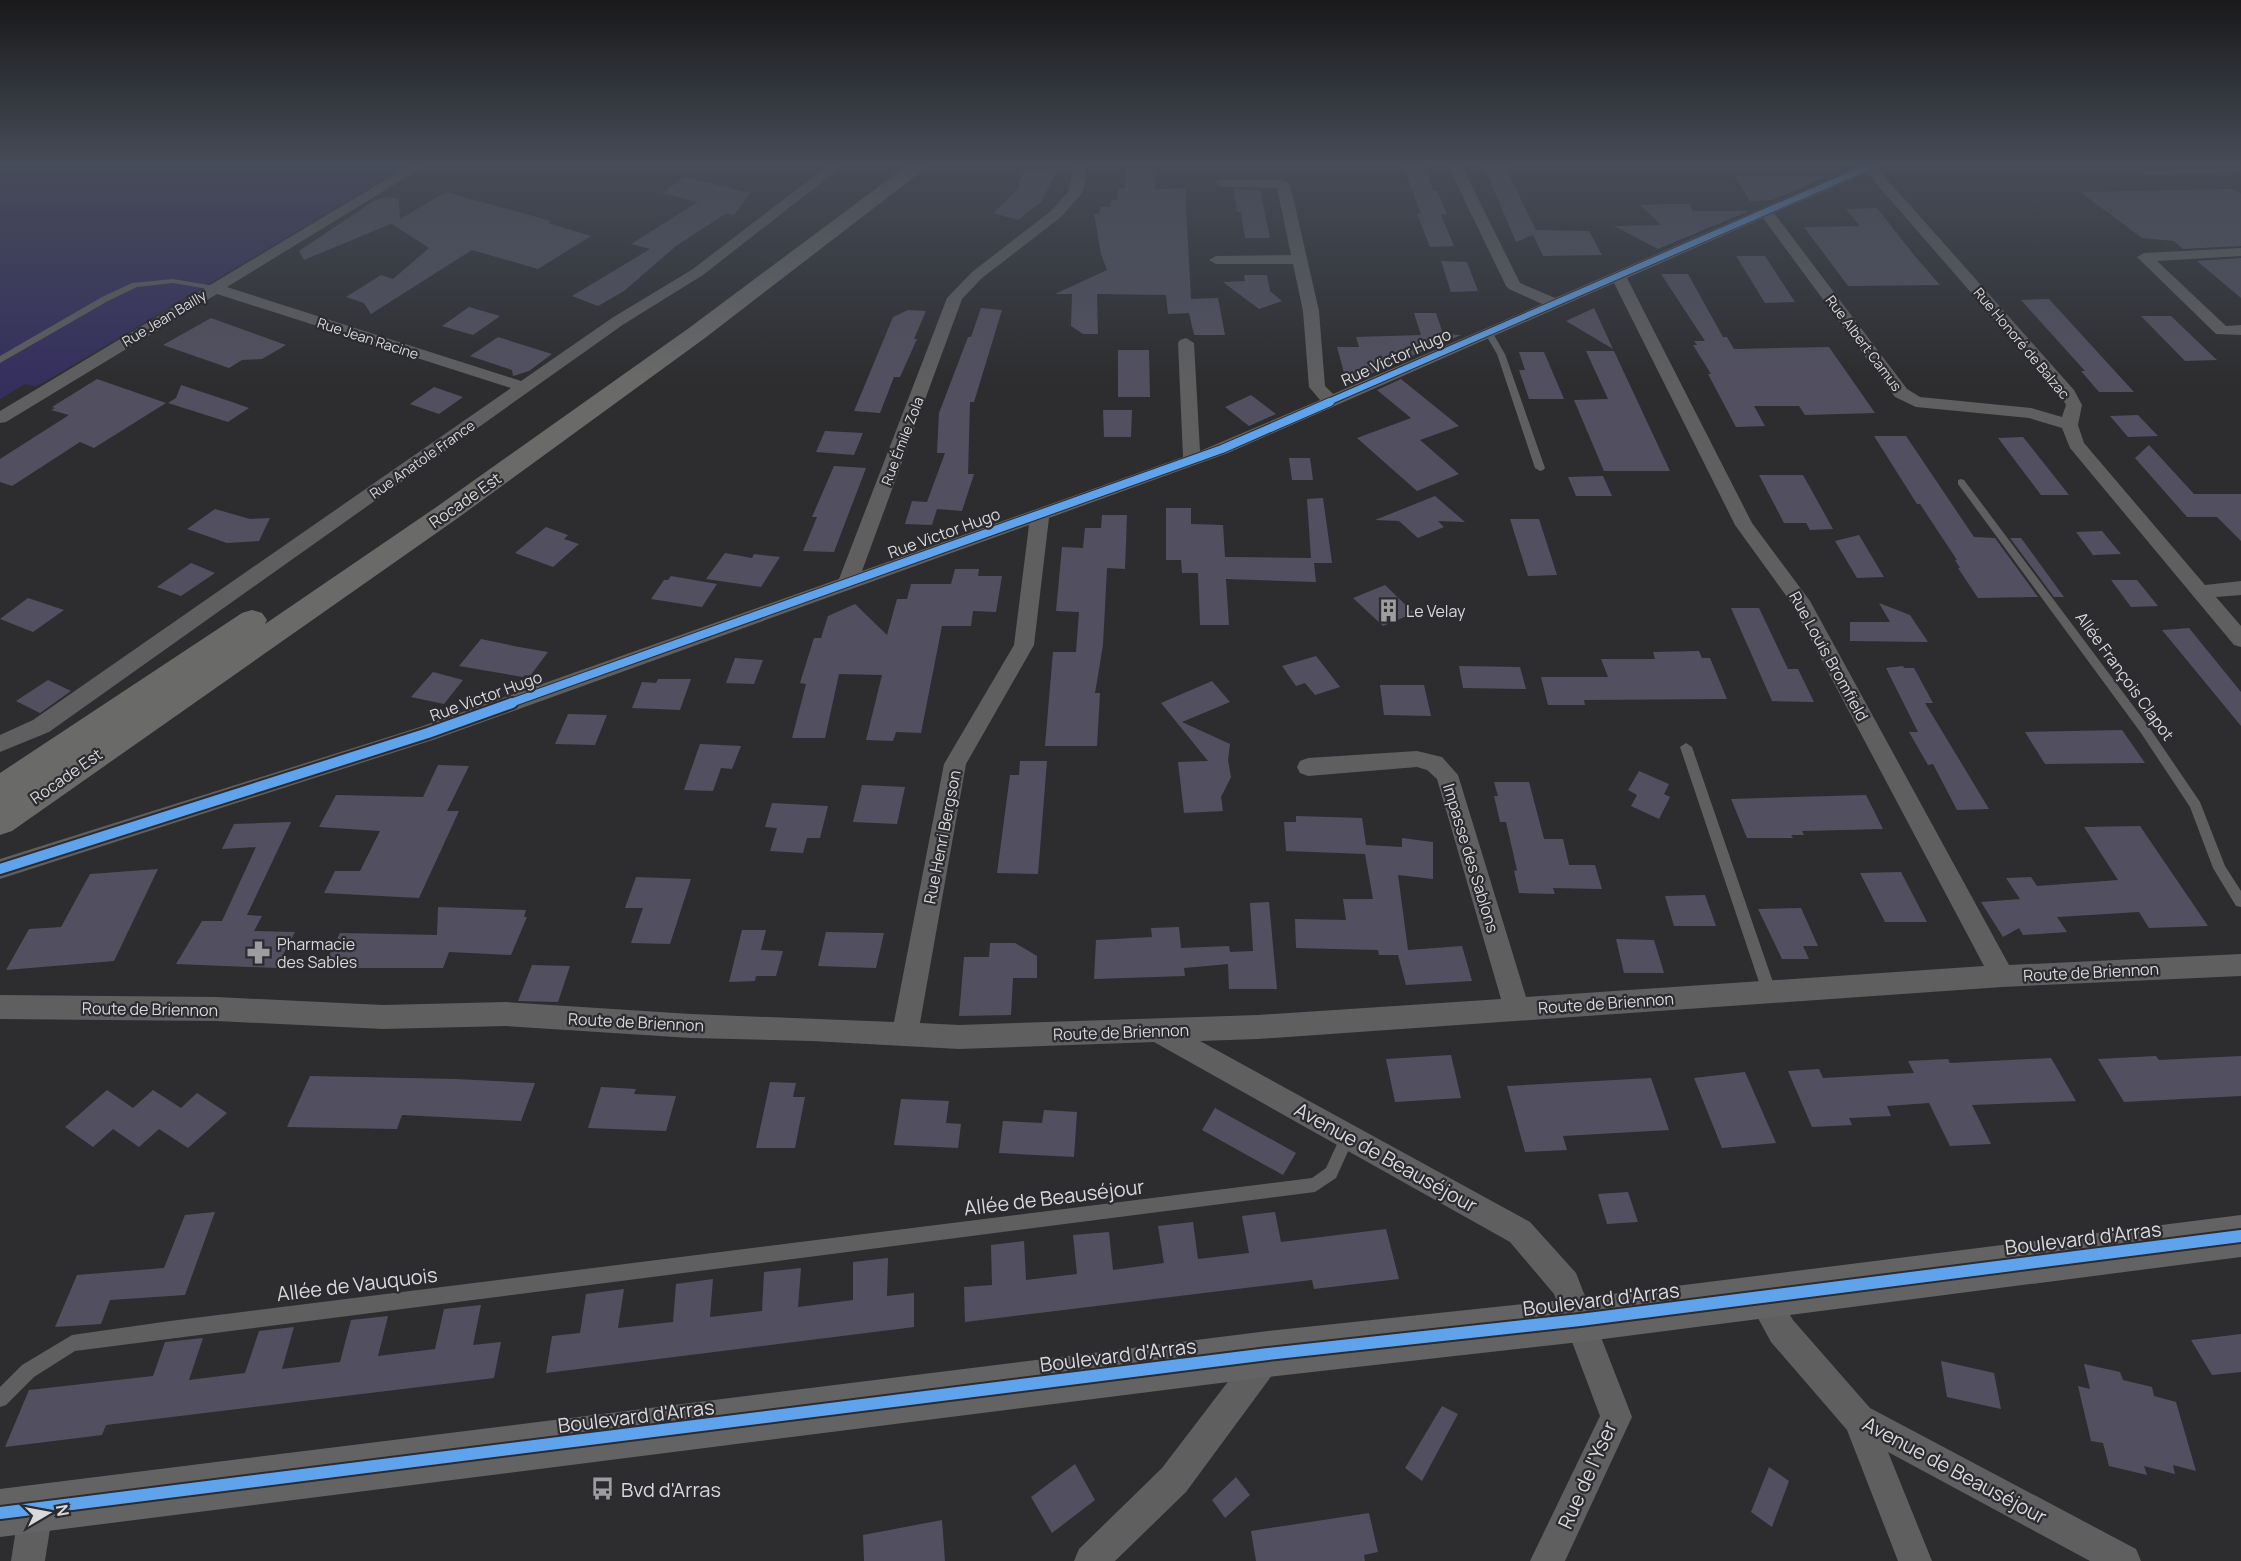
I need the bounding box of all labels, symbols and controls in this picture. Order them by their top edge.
street label: Rue Honoré de Balzac [1970,283,2074,403]
street label: Rue Jean Bailly [118,285,210,351]
street label: Rue Albert Camus [1822,291,1906,395]
street label: Rue Jean Racine [315,313,421,363]
street label: Rue Victor Hugo [1338,323,1454,391]
street label: Rue Émile Zola [876,394,928,488]
street label: Rue Anatole France [366,415,478,503]
street label: Rocade Est [425,467,505,533]
street label: Rue Victor Hugo [885,502,1003,564]
street label: Rue Louis Bromfield [1784,587,1874,725]
building icon: Le Velay [1375,598,1401,624]
place label: Le Velay [1406,600,1466,622]
street label: Allée François Clapot [2071,607,2179,745]
street label: Rue Victor Hugo [427,665,545,727]
street label: Rocade Est [26,743,106,809]
street label: Rue Henri Bergson [918,768,966,906]
street label: Impasse des Sablons [1438,781,1504,935]
place label: Pharmacie des Sables [277,933,357,973]
pharmacy icon: Pharmacie des Sables [246,940,272,966]
street label: Route de Briennon [2022,957,2160,987]
street label: Route de Briennon [1537,987,1675,1019]
street label: Route de Briennon [82,997,218,1021]
street label: Route de Briennon [567,1007,705,1037]
street label: Route de Briennon [1053,1019,1189,1045]
street label: Avenue de Beauséjour [1290,1096,1482,1218]
street label: Allée de Beauséjour [962,1173,1146,1221]
street label: Boulevard d'Arras [2003,1215,2163,1261]
street label: Allée de Vauquois [275,1261,439,1307]
street label: Boulevard d'Arras [1521,1276,1681,1322]
street label: Boulevard d'Arras [1038,1332,1198,1378]
street label: Boulevard d'Arras [556,1393,716,1439]
street label: Avenue de Beauséjour [1858,1410,2052,1530]
street label: Rue de l'Yser [1551,1417,1623,1533]
bus stop icon: Bvd d'Arras [590,1476,616,1502]
place label: Bvd d'Arras [621,1476,721,1503]
north arrow [18,1483,78,1543]
text: N [51,1503,75,1518]

